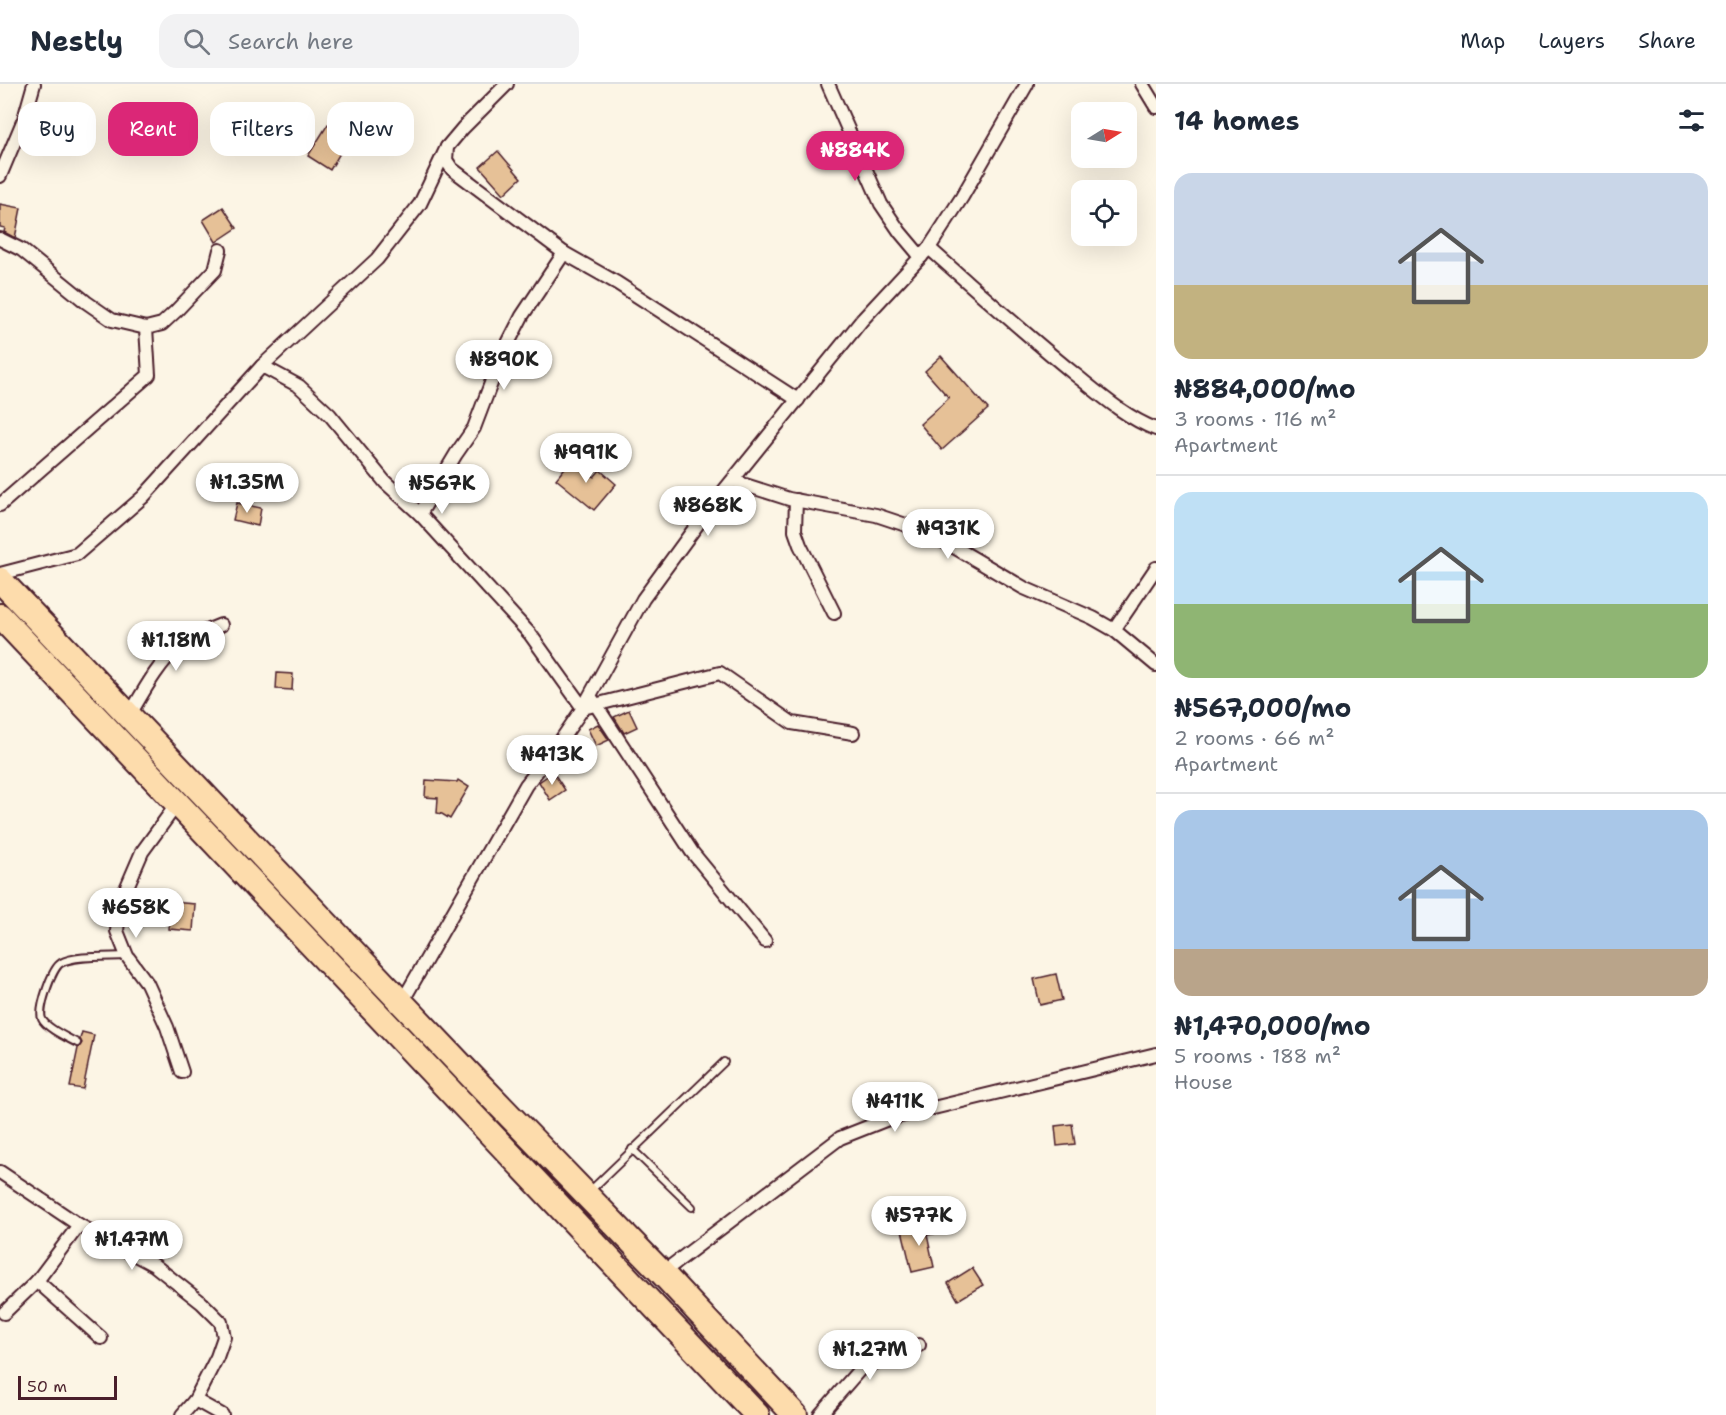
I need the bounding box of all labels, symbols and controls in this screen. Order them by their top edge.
search box [159,14,579,68]
text: Nestly [30,22,123,60]
icon: search [180,25,213,58]
text: Search here [228,27,354,56]
text: Map [1460,27,1505,55]
text: Layers [1538,27,1605,55]
text: Share [1638,27,1696,55]
chip: Buy [18,102,96,156]
chip: Rent [108,102,198,156]
chip: Filters [210,102,315,156]
chip: New [327,102,414,156]
north arrow [1071,102,1137,168]
map controls [1071,102,1137,246]
text: 14 homes [1174,103,1300,138]
icon: filters [1675,104,1708,137]
pin: ₦884K [813,131,897,182]
text: ₦884K [820,137,890,163]
button: locate [1071,180,1137,246]
icon: home [1387,212,1495,320]
pin: ₦890K [462,340,546,391]
text: ₦890K [469,346,539,372]
text: ₦884,000/mo [1174,371,1356,406]
text: 3 rooms · 116 m² [1174,406,1336,432]
text: Apartment [1174,432,1278,458]
pin: ₦991K [544,433,628,484]
text: ₦991K [554,439,618,465]
pin: ₦1.35M [198,463,296,514]
pin: ₦567K [400,464,484,515]
text: ₦1.35M [210,469,284,495]
text: ₦567K [409,470,475,496]
pin: ₦868K [666,486,750,537]
text: ₦868K [673,492,743,518]
pin: ₦931K [906,509,990,560]
text: ₦931K [916,515,980,541]
icon: home [1387,531,1495,639]
pin: ₦1.18M [127,621,225,672]
text: ₦1.18M [141,627,211,653]
text: ₦567,000/mo [1174,690,1351,725]
text: 2 rooms · 66 m² [1174,725,1335,751]
pin: ₦413K [510,735,594,786]
text: ₦413K [520,741,584,767]
text: Apartment [1174,751,1278,777]
icon: home [1387,849,1495,957]
pin: ₦658K [94,888,178,939]
text: ₦658K [102,894,170,920]
text: ₦1,470,000/mo [1174,1008,1371,1043]
text: 5 rooms · 188 m² [1174,1043,1341,1069]
text: House [1174,1069,1233,1095]
pin: ₦411K [853,1082,937,1133]
text: ₦411K [866,1088,924,1114]
pin: ₦577K [877,1196,961,1247]
text: ₦577K [885,1202,953,1228]
pin: ₦1.47M [83,1220,181,1271]
text: ₦1.47M [95,1226,169,1252]
pin: ₦1.27M [821,1330,919,1381]
text: ₦1.27M [832,1336,908,1362]
scale bar [18,1373,117,1400]
text: 50 m [27,1376,67,1397]

